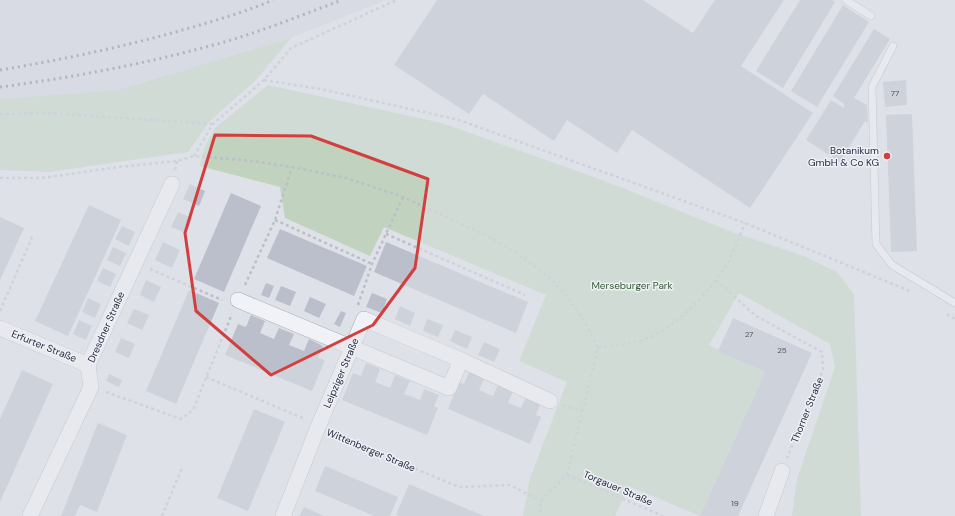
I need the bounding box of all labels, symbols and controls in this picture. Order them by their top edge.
house number: 77 [891,88,899,98]
place label: Botanikum GmbH & Co KG [808,144,879,169]
marker: Botanikum GmbH & Co KG [882,151,892,161]
park label: Merseburger Park [591,279,673,292]
street label: Dresdner Straße [85,289,128,364]
street label: Erfurter Straße [10,327,79,365]
house number: 27 [745,329,753,339]
street label: Leipziger Straße [320,336,362,410]
house number: 25 [777,345,787,355]
street label: Thorner Straße [788,375,826,445]
street label: Wittenberger Straße [325,425,418,475]
street label: Torgauer Straße [581,468,655,509]
house number: 19 [731,498,739,508]

